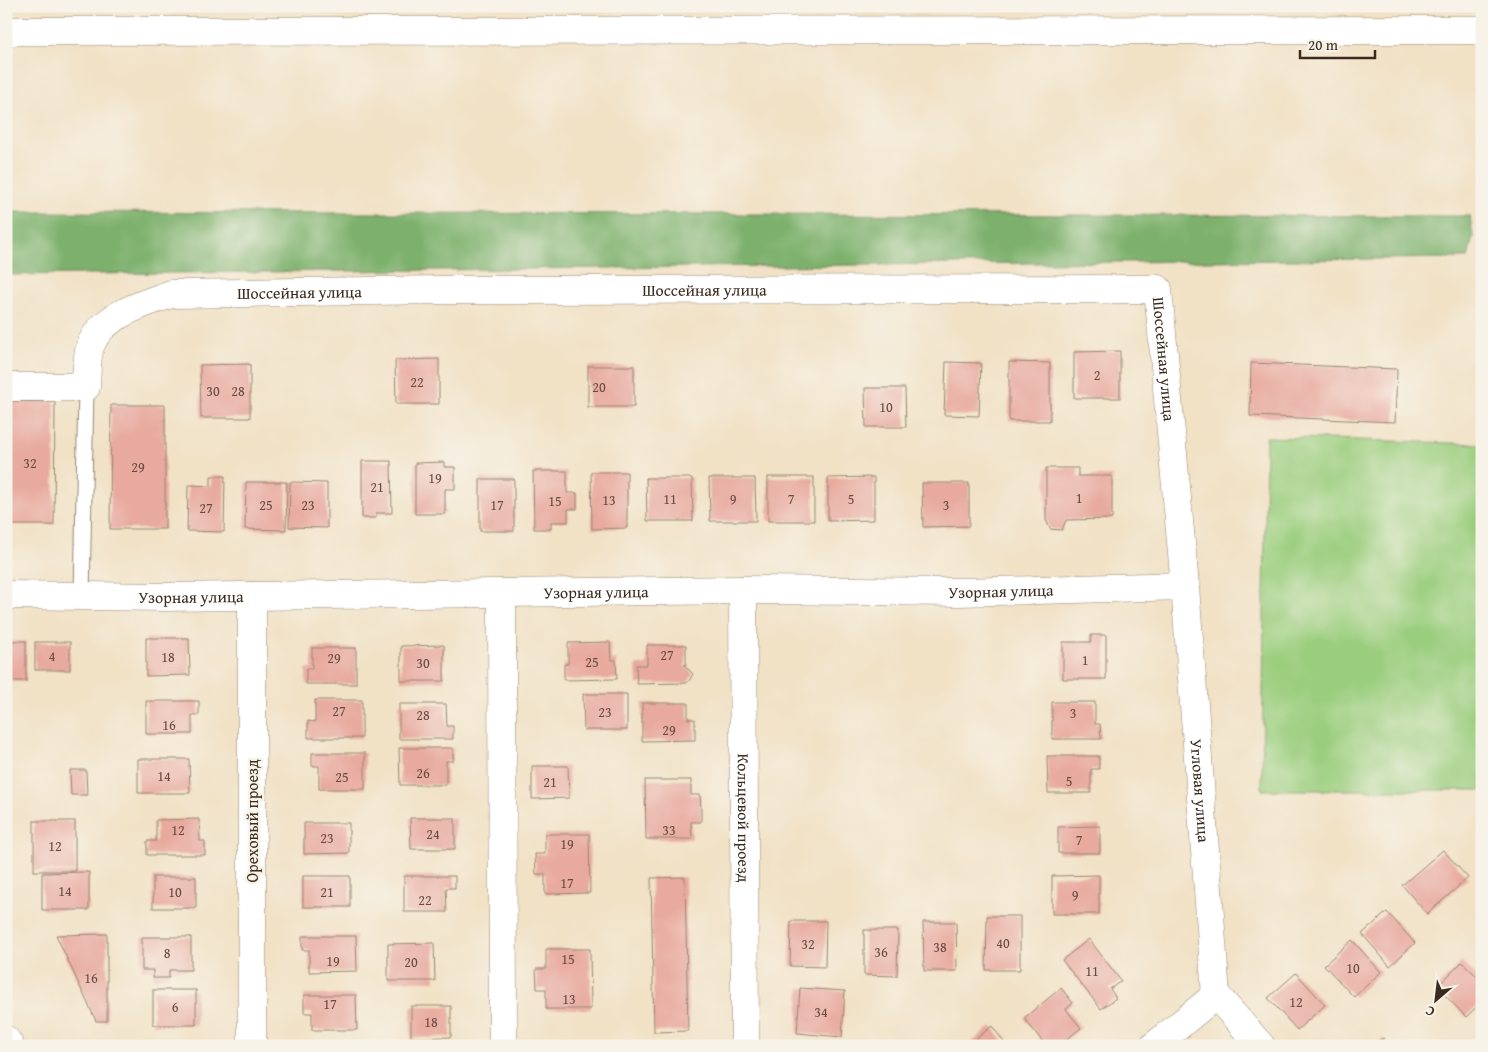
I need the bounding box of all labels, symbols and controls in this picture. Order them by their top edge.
scale bar [1300,28,1376,60]
text: 20 m [1308,34,1339,55]
street label: Шоссейная улица [642,278,767,302]
street label: Шоссейная улица [237,279,362,305]
street label: Шоссейная улица [1147,296,1182,423]
house number: 2 [1094,365,1100,385]
house number: 22 [410,372,424,392]
house number: 20 [592,377,606,397]
house number: 30 [206,381,220,401]
house number: 28 [231,381,245,401]
house number: 10 [879,397,893,417]
house number: 32 [23,453,37,473]
house number: 29 [131,457,145,477]
house number: 19 [428,468,442,488]
house number: 21 [370,477,384,497]
house number: 1 [1076,488,1082,508]
house number: 11 [663,489,677,509]
house number: 9 [730,489,737,509]
house number: 7 [788,489,795,509]
house number: 5 [848,489,854,509]
house number: 13 [602,490,616,510]
house number: 15 [548,491,562,511]
house number: 25 [259,495,273,515]
house number: 23 [301,495,315,515]
house number: 17 [490,495,504,515]
house number: 3 [943,495,949,515]
house number: 27 [199,498,213,518]
street label: Узорная улица [948,577,1054,604]
street label: Узорная улица [543,579,649,604]
street label: Узорная улица [138,584,244,609]
house number: 27 [660,645,674,665]
house number: 4 [49,646,56,666]
house number: 18 [161,647,175,667]
house number: 29 [327,648,341,668]
house number: 1 [1082,650,1088,670]
house number: 25 [585,652,599,672]
house number: 30 [416,653,430,673]
house number: 27 [332,701,346,721]
house number: 23 [598,702,612,722]
house number: 3 [1070,703,1076,723]
house number: 28 [416,705,430,725]
house number: 16 [162,715,176,735]
house number: 29 [662,720,676,740]
street label: Угловая улица [1185,738,1216,844]
street label: Кольцевой проезд [732,753,756,883]
street label: Ореховый проезд [240,759,264,883]
house number: 26 [416,763,430,783]
house number: 14 [157,766,171,786]
house number: 25 [335,767,349,787]
house number: 5 [1066,771,1072,791]
house number: 21 [543,772,557,792]
house number: 12 [171,820,185,840]
house number: 33 [662,820,676,840]
house number: 24 [426,824,440,844]
house number: 23 [320,828,334,848]
house number: 7 [1076,830,1083,850]
house number: 19 [560,834,574,854]
house number: 12 [48,836,62,856]
house number: 17 [560,873,574,893]
house number: 14 [58,881,72,901]
house number: 10 [168,882,182,902]
house number: 21 [320,882,334,902]
house number: 9 [1072,885,1079,905]
house number: 22 [418,890,432,910]
house number: 40 [996,933,1010,953]
house number: 32 [801,934,815,954]
house number: 38 [933,937,947,957]
house number: 36 [874,942,888,962]
house number: 8 [164,943,171,963]
house number: 15 [561,949,575,969]
house number: 19 [326,951,340,971]
house number: 20 [404,952,418,972]
house number: 10 [1346,958,1360,978]
house number: 11 [1085,961,1099,981]
house number: 16 [84,968,98,988]
north arrow [1410,974,1460,1024]
house number: 13 [562,989,576,1009]
house number: 12 [1289,992,1303,1012]
house number: 17 [323,994,337,1014]
house number: 6 [172,997,179,1017]
text: С [1422,1001,1438,1022]
house number: 34 [814,1002,828,1022]
house number: 18 [424,1012,438,1032]

